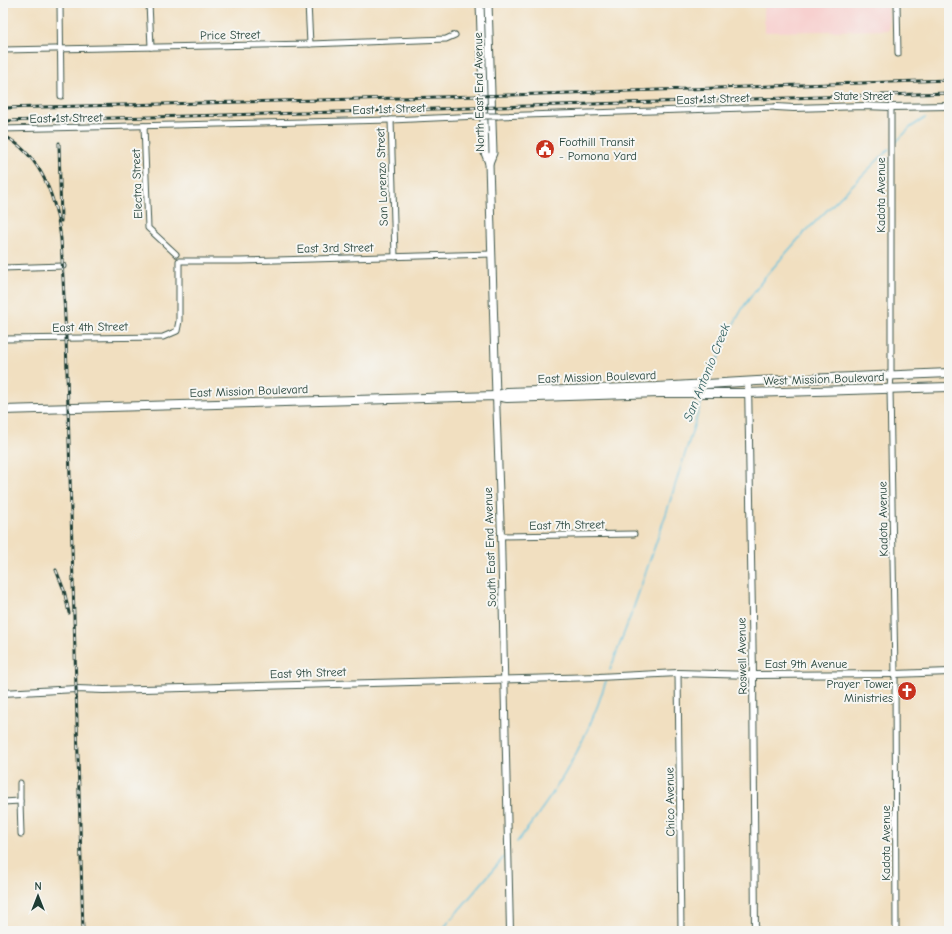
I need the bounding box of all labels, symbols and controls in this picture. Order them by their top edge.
street label: Price Street [200,27,261,43]
street label: North East End Avenue [471,32,487,152]
street label: State Street [833,89,893,103]
street label: East 1st Street [676,91,750,107]
street label: East 1st Street [352,101,426,117]
street label: East 1st Street [29,110,103,126]
street label: San Lorenzo Street [373,127,391,226]
place label: Foothill Transit - Pomona Yard [559,135,637,163]
public building icon: Foothill Transit - Pomona Yard [534,138,556,160]
street label: Electra Street [129,148,145,219]
street label: Kadota Avenue [874,157,888,233]
street label: East 3rd Street [297,240,374,256]
street label: East 4th Street [52,319,128,335]
water label: San Antonio Creek [680,320,733,423]
street label: East Mission Boulevard [537,368,657,386]
street label: West Mission Boulevard [763,370,885,388]
street label: East Mission Boulevard [189,382,309,400]
street label: Kadota Avenue [875,481,891,557]
street label: South East End Avenue [481,487,499,607]
street label: East 7th Street [529,517,605,533]
street label: Roswell Avenue [734,617,750,695]
street label: East 9th Avenue [765,657,847,671]
street label: East 9th Street [270,665,347,681]
place label: Prayer Tower Ministries [826,677,893,705]
church icon: Prayer Tower Ministries [896,680,918,702]
street label: Chico Avenue [662,767,678,837]
street label: Kadota Avenue [879,805,893,881]
north arrow [18,876,58,916]
text: N [34,880,42,893]

